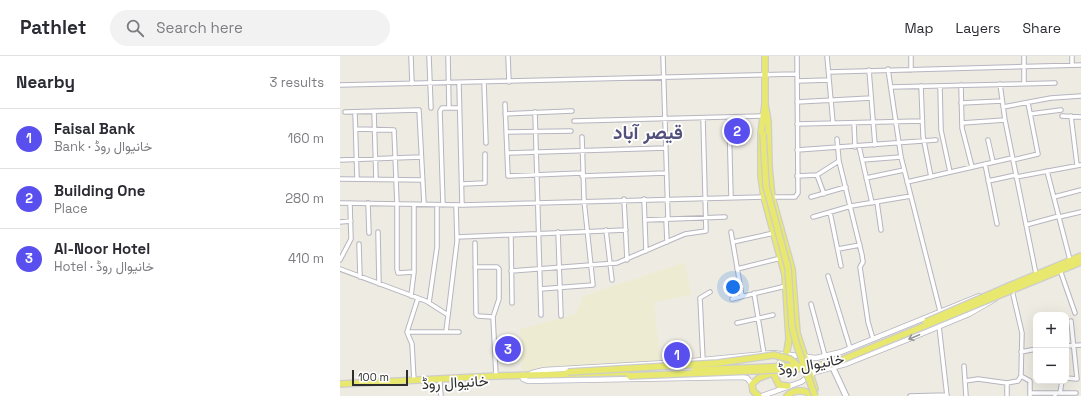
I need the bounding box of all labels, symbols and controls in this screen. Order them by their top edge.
search box [110,10,390,46]
text: Pathlet [20,15,86,40]
icon: search [124,17,146,39]
text: Search here [156,18,243,37]
text: Map [904,19,934,37]
text: Layers [956,19,1000,37]
text: Share [1022,19,1061,37]
text: Nearby [16,71,75,93]
text: 3 results [270,74,324,91]
pin: 2 [724,116,750,146]
text: Faisal Bank [54,119,135,138]
district label: قیصر آباد [613,120,683,145]
text: 1 [26,130,32,147]
text: 160 m [288,130,324,147]
text: Bank · خانیوال روڈ [54,138,152,155]
text: Building One [54,181,145,200]
text: 2 [25,190,33,207]
text: 280 m [285,190,324,207]
text: Place [54,200,88,217]
text: Al-Noor Hotel [54,239,150,258]
text: 3 [25,250,33,267]
text: 410 m [288,250,324,267]
text: Hotel · خانیوال روڈ [54,258,154,275]
your location [723,277,743,297]
map controls [1033,312,1069,384]
button: + [1033,312,1069,348]
pin: 3 [495,334,521,364]
one-way arrow [908,334,920,341]
pin: 1 [664,340,690,370]
button: − [1033,348,1069,384]
street label: خانیوال روڈ [776,349,846,379]
scale bar [352,368,408,387]
text: 100 m [358,370,389,384]
street label: خانیوال روڈ [421,371,489,393]

